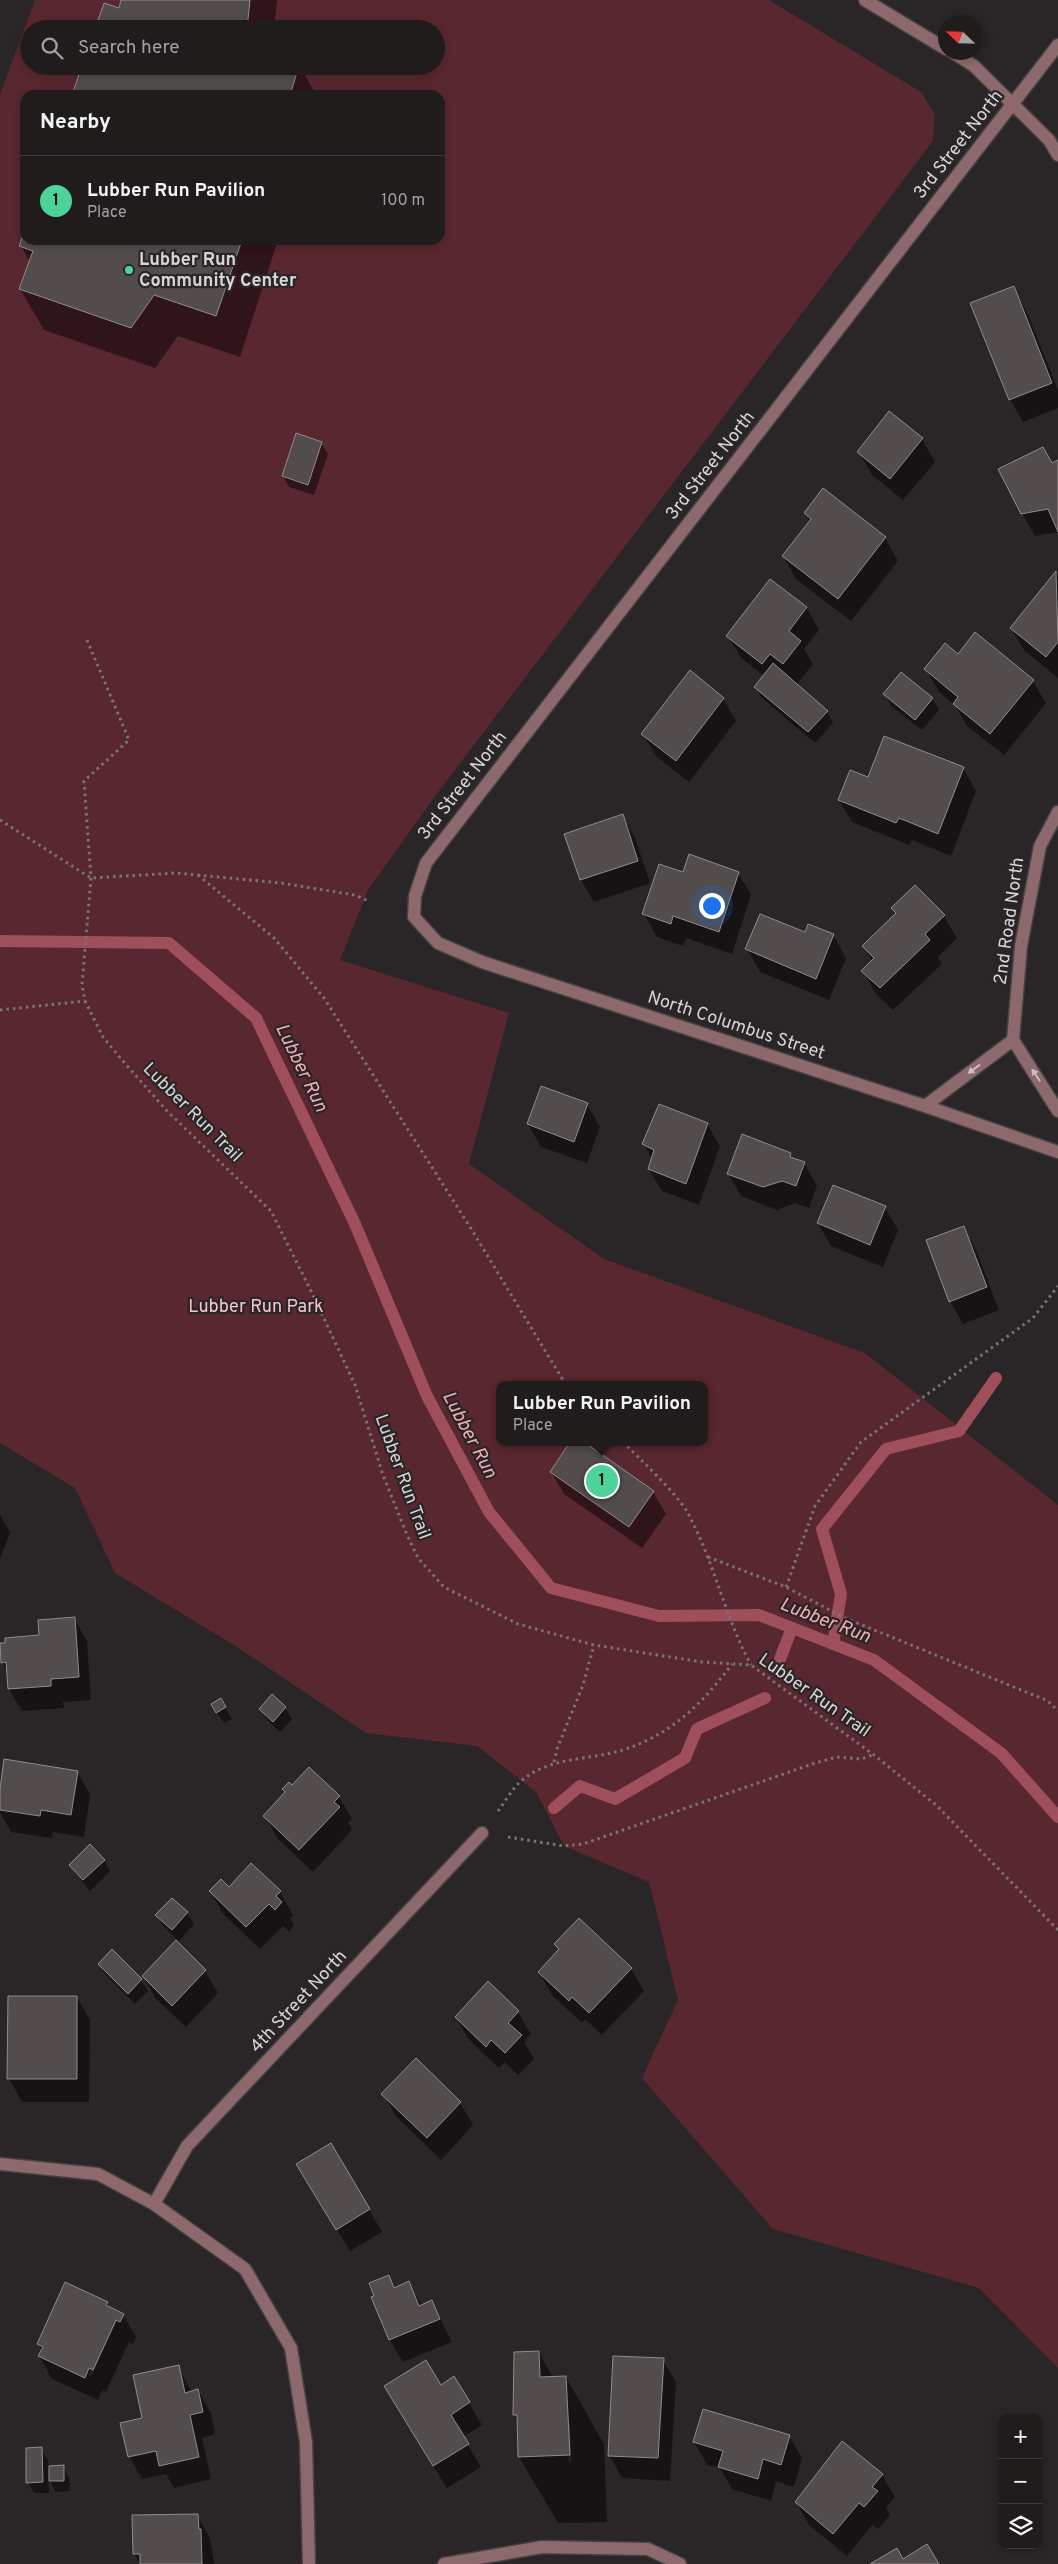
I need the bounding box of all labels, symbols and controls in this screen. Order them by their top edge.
north arrow [938,15,983,60]
search box [20,20,445,75]
icon: search [38,34,66,62]
text: Search here [78,36,180,60]
street label: 3rd Street North [909,86,1009,204]
text: Nearby [40,109,111,136]
text: Lubber Run Pavilion [87,179,265,203]
text: 1 [53,191,59,211]
text: 100 m [381,191,425,211]
text: Place [87,203,127,223]
place label: Lubber Run Community Center [139,249,297,293]
marker: Lubber Run Community Center [123,264,135,276]
street label: 3rd Street North [661,407,761,525]
street label: 3rd Street North [413,727,513,845]
street label: 2nd Road North [990,856,1030,986]
your location [699,893,725,919]
street label: North Columbus Street [644,986,828,1066]
water label: Lubber Run [269,1020,333,1117]
street label: Lubber Run Trail [137,1058,247,1168]
one-way arrow [967,1064,981,1074]
one-way arrow [1032,1069,1041,1082]
park label: Lubber Run Park [188,1296,324,1319]
popup [496,1381,708,1446]
water label: Lubber Run [436,1387,502,1483]
text: Lubber Run Pavilion [513,1392,691,1416]
street label: Lubber Run Trail [369,1411,435,1543]
text: Place [513,1416,553,1436]
pin: 1 [586,1462,618,1500]
water label: Lubber Run [776,1593,874,1650]
street label: Lubber Run Trail [753,1649,875,1743]
street label: 4th Street North [245,1946,353,2058]
map controls [998,2414,1043,2549]
button: + [998,2414,1043,2459]
button: − [998,2459,1043,2504]
button: layers [998,2504,1043,2549]

